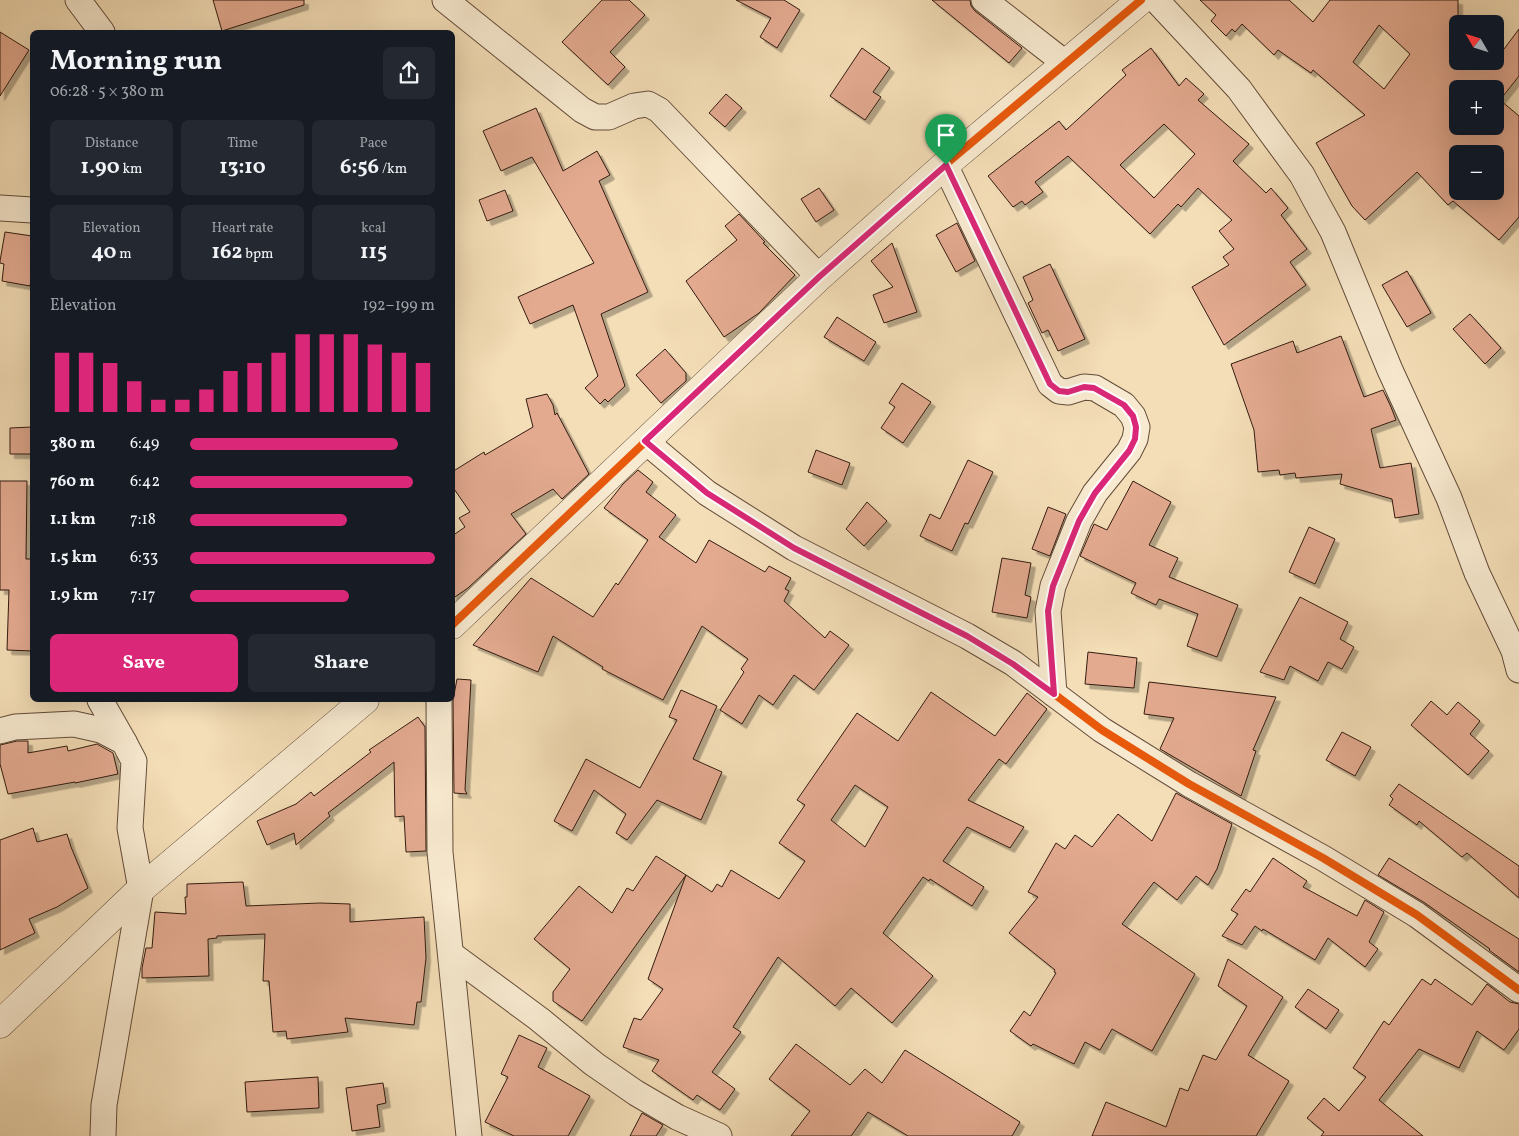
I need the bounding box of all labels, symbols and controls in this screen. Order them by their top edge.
north arrow [1449,15,1504,70]
map controls [1449,15,1504,200]
text: Morning run [50,42,222,81]
button: share [383,47,435,99]
button: + [1449,80,1504,135]
text: 06:28 · 5 × 380 m [50,81,164,103]
pin [925,114,967,165]
icon: arrive [932,121,960,149]
text: Distance [85,134,138,153]
text: Time [227,134,258,153]
text: Pace [360,134,388,153]
button: − [1449,145,1504,200]
text: 1.90 [81,153,120,182]
text: 13:10 [219,153,266,182]
text: 6:56 [340,153,379,182]
text: km [120,160,142,179]
text: /km [379,160,407,179]
text: Elevation [82,219,141,238]
text: Heart rate [212,219,273,238]
text: kcal [361,219,386,238]
text: 40 [91,238,117,267]
text: 162 [212,238,243,267]
text: 115 [360,238,387,267]
text: m [117,245,132,264]
text: bpm [243,245,273,264]
text: Elevation [50,295,117,317]
text: 192–199 m [363,295,435,317]
text: 380 m [50,433,95,455]
text: 6:49 [130,433,159,455]
text: 760 m [50,471,95,493]
text: 6:42 [130,471,160,493]
text: 1.1 km [50,509,96,531]
text: 7:18 [130,509,156,531]
text: 1.5 km [50,547,97,569]
text: 6:33 [130,547,158,569]
text: 1.9 km [50,585,98,607]
text: 7:17 [130,585,156,607]
button: Save [50,634,238,692]
button: Share [248,634,435,692]

